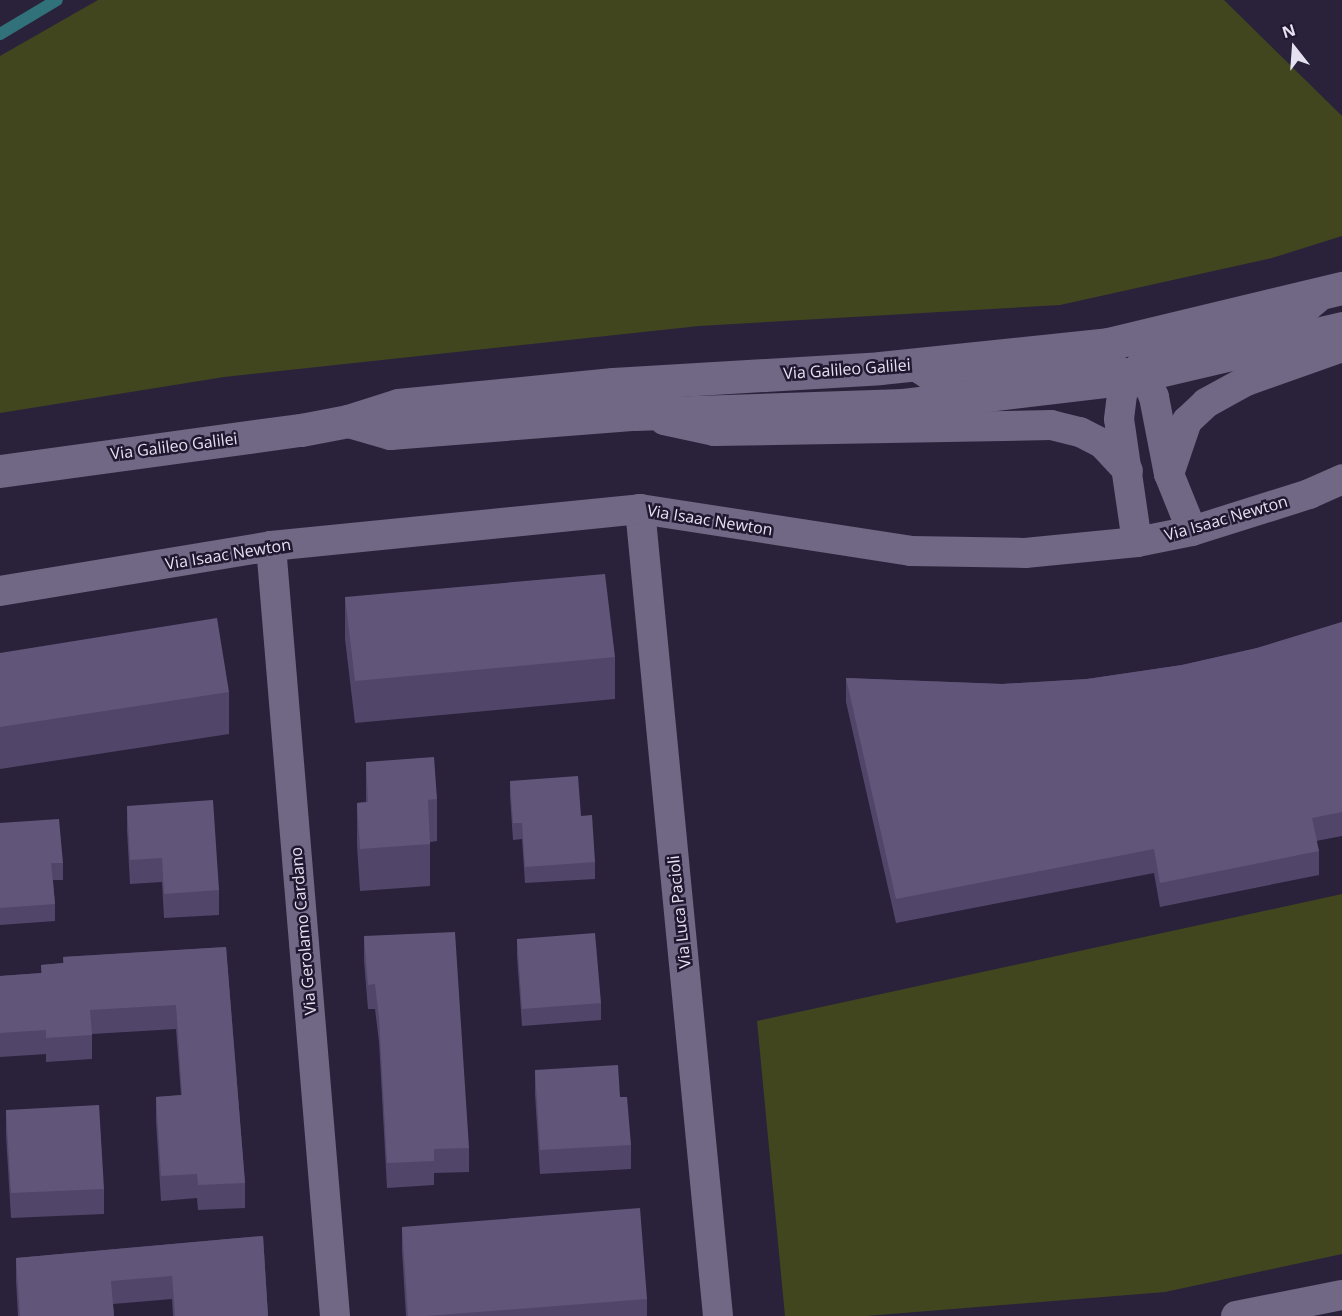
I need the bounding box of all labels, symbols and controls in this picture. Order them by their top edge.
north arrow [1264,18,1324,78]
text: N [1279,18,1298,43]
street label: Via Galileo Galilei [783,355,911,383]
street label: Via Galileo Galilei [109,429,239,463]
street label: Via Isaac Newton [1162,491,1290,545]
street label: Via Isaac Newton [646,501,774,539]
street label: Via Isaac Newton [164,535,292,573]
street label: Via Gerolamo Cardano [286,846,320,1016]
street label: Via Luca Pacioli [664,855,694,969]

